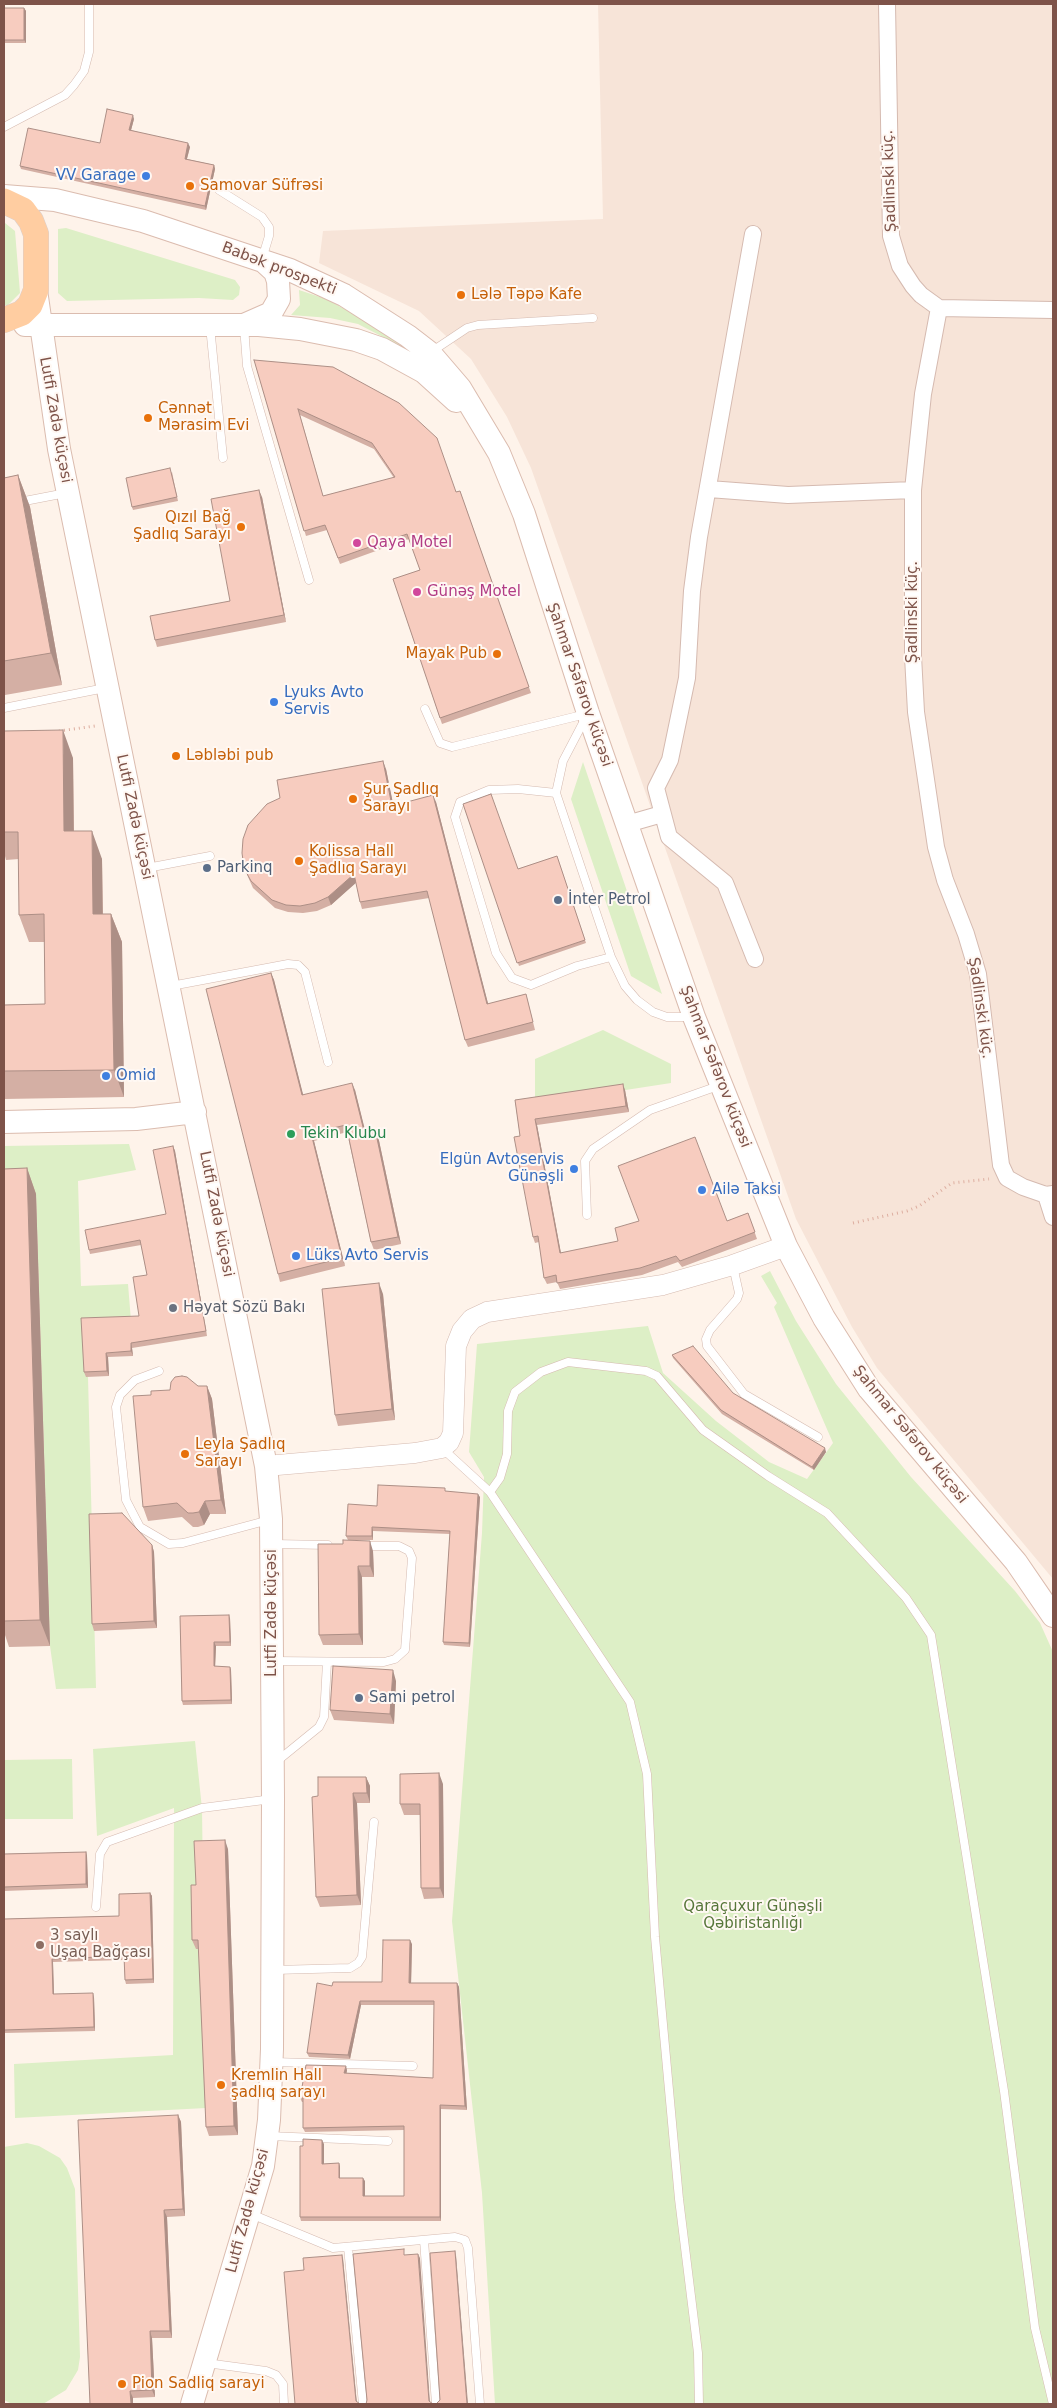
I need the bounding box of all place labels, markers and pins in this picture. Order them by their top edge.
place label: VV Garage [56,167,136,185]
marker: VV Garage [140,170,152,182]
place label: Samovar Süfrəsi [200,177,323,195]
marker: Samovar Süfrəsi [184,180,196,192]
place label: Lələ Təpə Kafe [471,286,582,304]
marker: Lələ Təpə Kafe [455,289,467,301]
place label: Cənnət Mərasim Evi [158,400,249,435]
marker: Cənnət Mərasim Evi [142,412,154,424]
place label: Qızıl Bağ Şadlıq Sarayı [133,509,231,544]
marker: Qızıl Bağ Şadlıq Sarayı [235,521,247,533]
place label: Qaya Motel [367,534,452,552]
marker: Qaya Motel [351,537,363,549]
place label: Günəş Motel [427,583,521,601]
marker: Günəş Motel [411,586,423,598]
place label: Mayak Pub [406,645,487,663]
marker: Mayak Pub [491,648,503,660]
place label: Lyuks Avto Servis [284,684,364,719]
marker: Lyuks Avto Servis [268,696,280,708]
place label: Ləbləbi pub [186,747,274,765]
marker: Ləbləbi pub [170,750,182,762]
place label: Şur Şadlıq Sarayı [363,781,439,816]
marker: Şur Şadlıq Sarayı [347,793,359,805]
place label: Kolissa Hall Şadlıq Sarayı [309,843,407,878]
marker: Kolissa Hall Şadlıq Sarayı [293,855,305,867]
place label: Parkinq [217,859,273,877]
marker: Parkinq [201,862,213,874]
place label: İnter Petrol [568,891,651,909]
marker: İnter Petrol [552,894,564,906]
place label: Omid [116,1067,156,1085]
marker: Omid [100,1070,112,1082]
place label: Tekin Klubu [301,1125,387,1143]
marker: Tekin Klubu [285,1128,297,1140]
place label: Elgün Avtoservis Günəşli [440,1151,564,1186]
marker: Elgün Avtoservis Günəşli [568,1163,580,1175]
place label: Ailə Taksi [712,1181,781,1199]
marker: Ailə Taksi [696,1184,708,1196]
place label: Lüks Avto Servis [306,1247,429,1265]
marker: Lüks Avto Servis [290,1250,302,1262]
place label: Həyat Sözü Bakı [183,1299,305,1317]
marker: Həyat Sözü Bakı [167,1302,179,1314]
place label: Leyla Şadlıq Sarayı [195,1436,285,1471]
marker: Leyla Şadlıq Sarayı [179,1448,191,1460]
place label: Sami petrol [369,1689,455,1707]
marker: Sami petrol [353,1692,365,1704]
place label: 3 saylı Uşaq Bağçası [50,1927,151,1962]
marker: 3 saylı Uşaq Bağçası [34,1939,46,1951]
place label: Kremlin Hall şadlıq sarayı [231,2067,326,2102]
marker: Kremlin Hall şadlıq sarayı [215,2079,227,2091]
place label: Pion Sadliq sarayi [132,2375,265,2393]
marker: Pion Sadliq sarayi [116,2378,128,2390]

